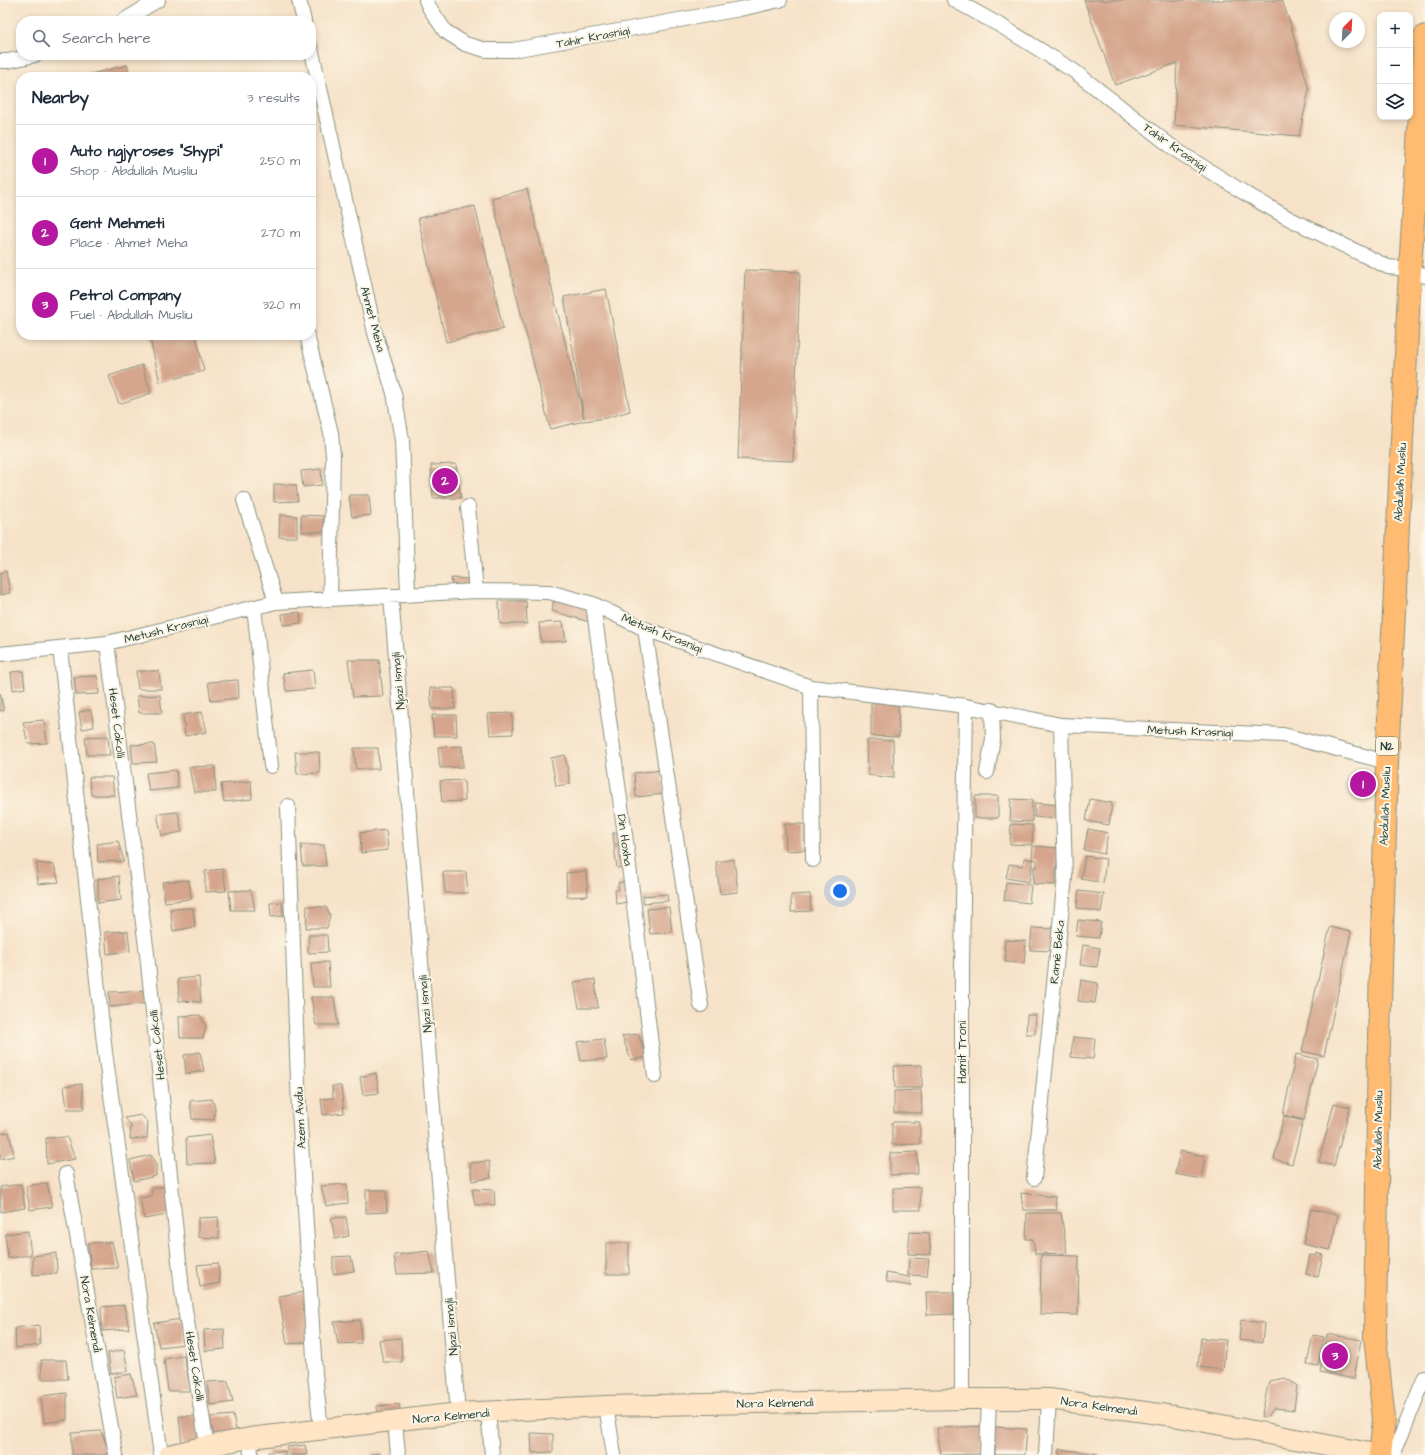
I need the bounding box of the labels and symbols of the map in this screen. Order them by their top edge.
north arrow [1329,12,1365,48]
street label: Tahir Krasniqi [555,22,632,53]
street label: Tahir Krasniqi [1139,119,1210,176]
street label: Ahmet Meha [356,284,389,354]
street label: Abdullah Musliu [1390,442,1411,522]
pin: 2 [432,466,458,496]
street label: Metush Krasniqi [619,609,705,658]
street label: Metush Krasniqi [122,611,210,648]
street label: Njazi Ismajli [388,651,409,710]
street label: Heset Cakolli [104,687,129,759]
street label: Metush Krasniqi [1147,722,1233,742]
road number: N2 [1376,737,1398,755]
street label: Abdullah Musliu [1376,766,1395,846]
pin: 1 [1350,769,1376,799]
street label: Din Hoxha [612,813,637,867]
your location [830,881,850,901]
street label: Ramë Beka [1046,919,1069,985]
street label: Njazi Ismajli [415,974,436,1033]
street label: Heset Cakolli [145,1009,170,1081]
street label: Hamit Troni [954,1020,971,1083]
street label: Azem Avdiu [290,1086,311,1150]
street label: Abdullah Musliu [1369,1090,1388,1170]
street label: Nora Kelmendi [75,1275,106,1354]
street label: Njazi Ismajli [441,1297,462,1356]
street label: Heset Cakolli [181,1330,208,1402]
pin: 3 [1322,1341,1348,1371]
street label: Nora Kelmendi [1059,1393,1139,1420]
street label: Nora Kelmendi [736,1394,814,1413]
street label: Nora Kelmendi [412,1405,490,1428]

